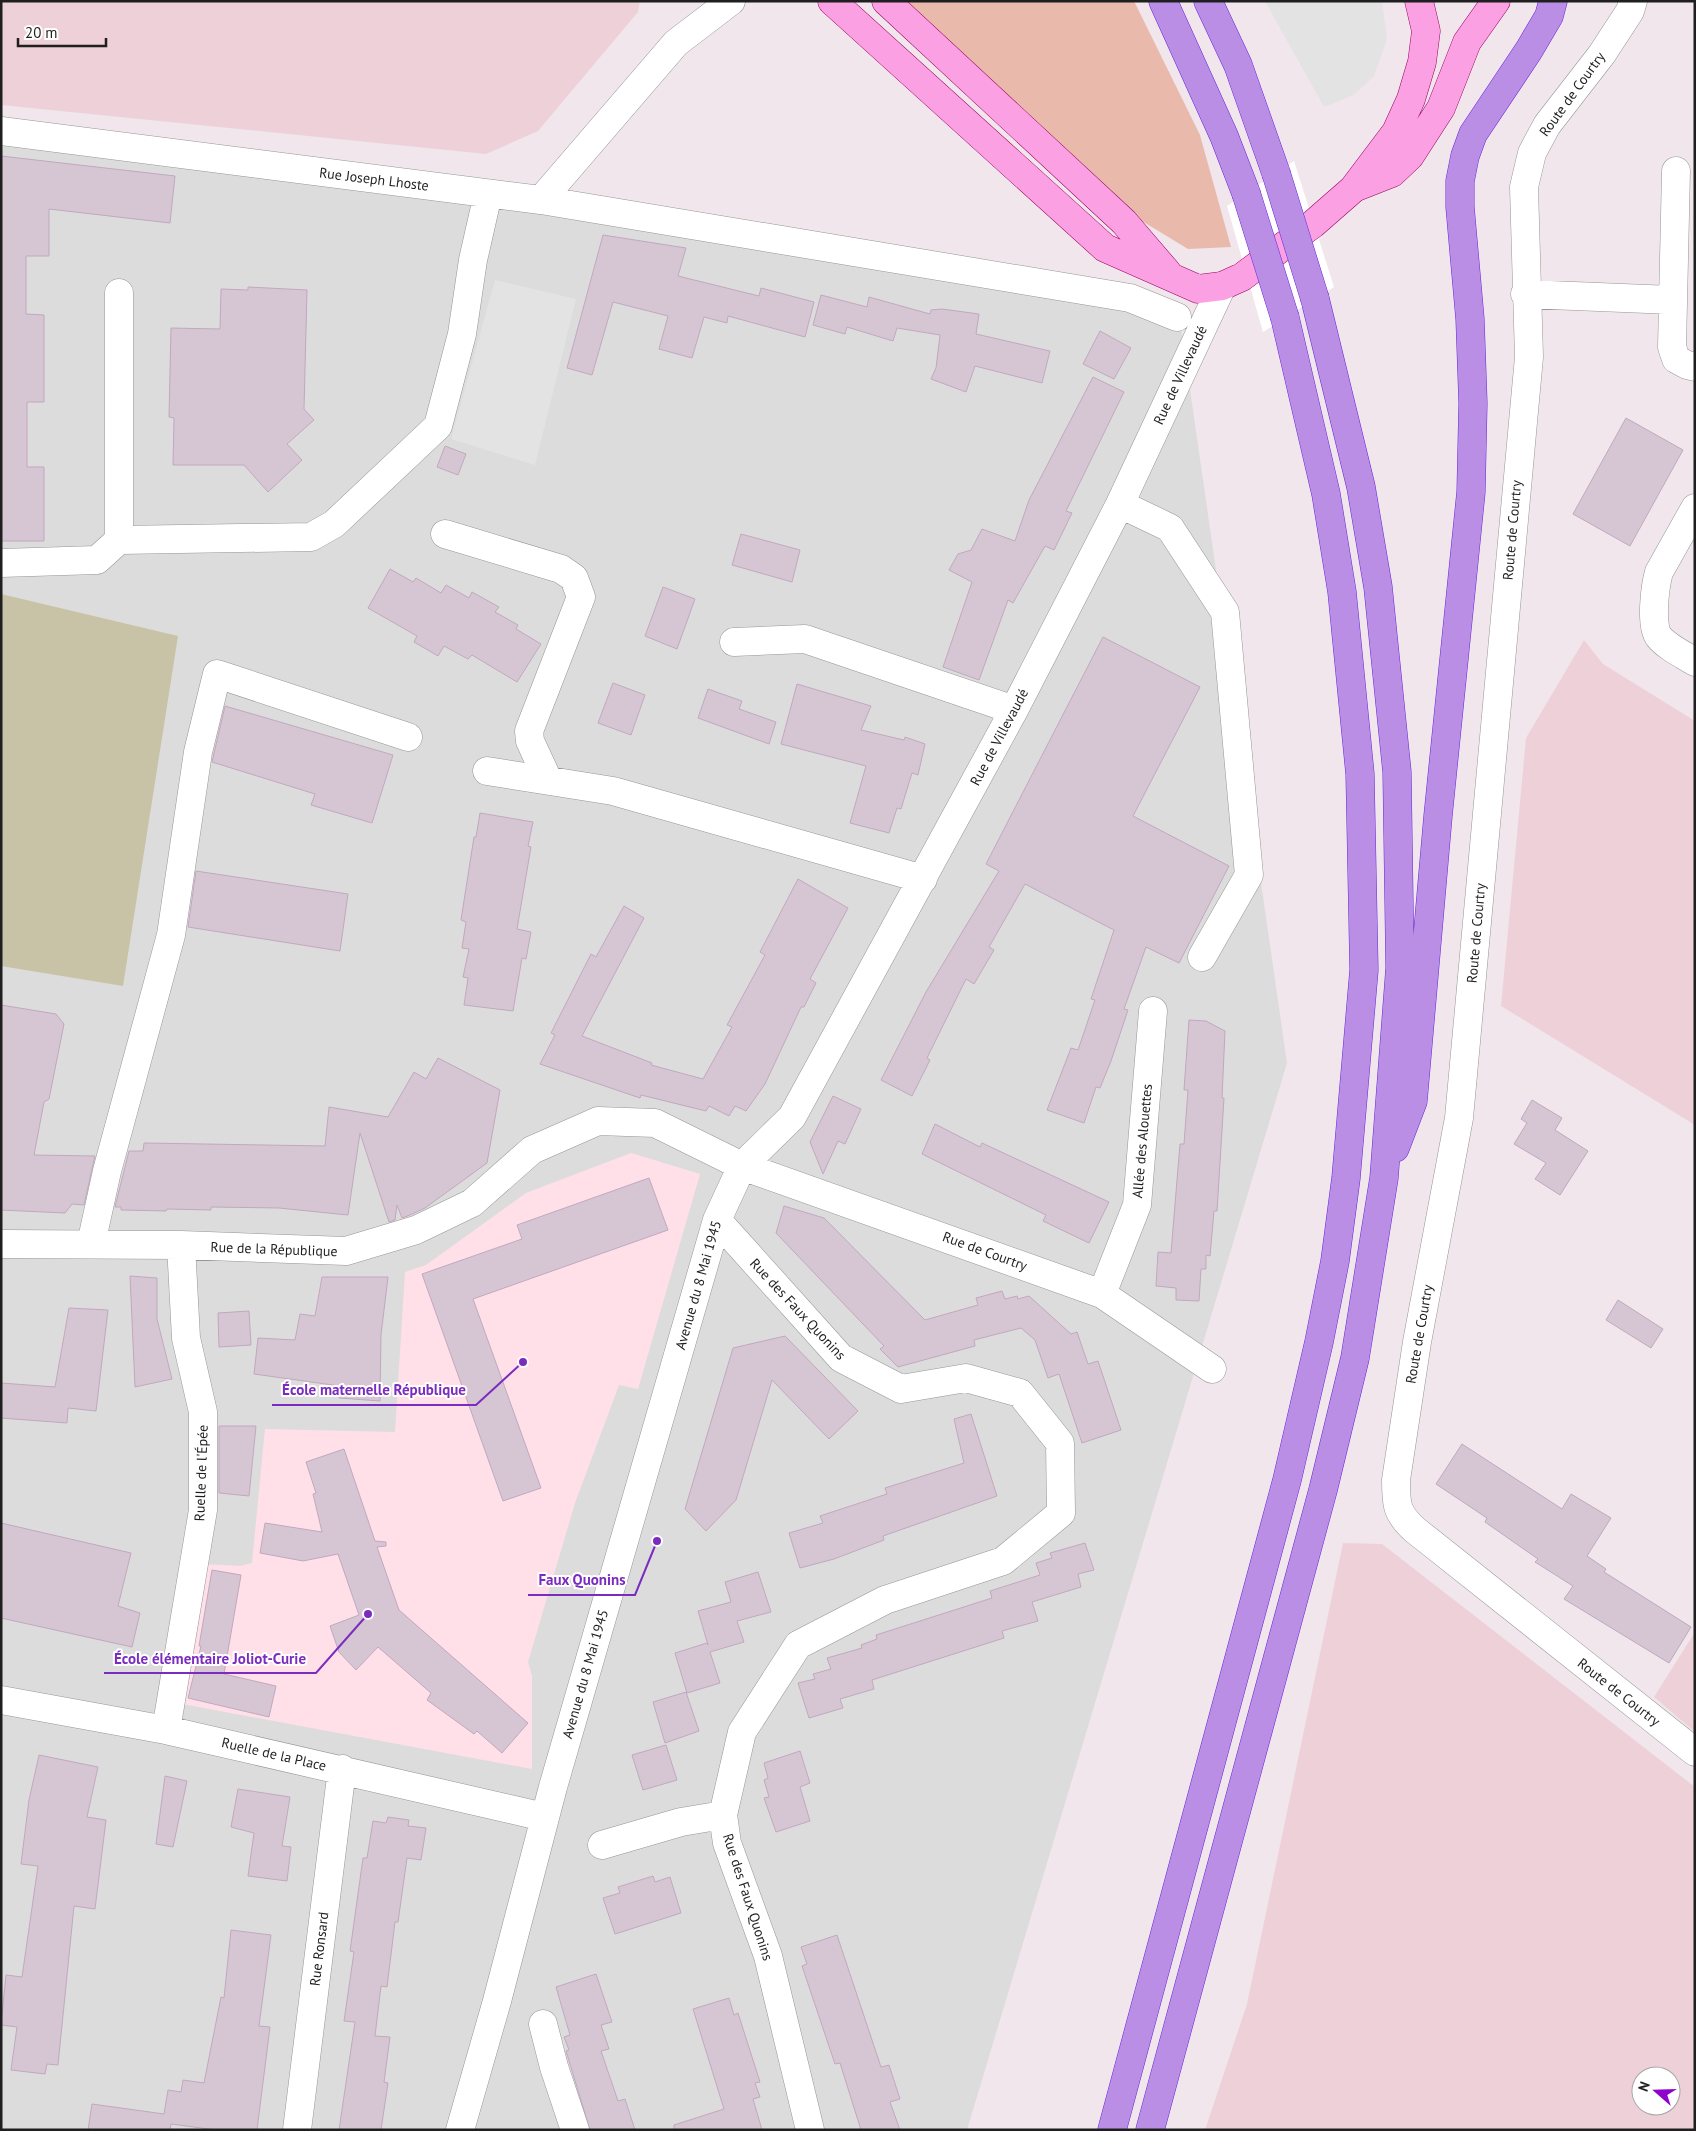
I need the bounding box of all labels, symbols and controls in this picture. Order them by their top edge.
scale bar [18,15,105,47]
text: 20 m [25,23,58,42]
street label: Route de Courtry [1535,48,1609,140]
street label: Rue Joseph Lhoste [318,163,430,195]
street label: Rue de Villevaudé [1149,323,1211,427]
street label: Route de Courtry [1499,479,1525,581]
street label: Rue de Villevaudé [966,685,1032,789]
street label: Route de Courtry [1463,882,1489,984]
street label: Allée des Alouettes [1128,1083,1156,1199]
street label: Avenue du 8 Mai 1945 [671,1218,725,1352]
street label: Rue de Courtry [940,1227,1030,1275]
street label: Rue de la République [210,1238,338,1260]
street label: Rue des Faux Quonins [746,1254,850,1364]
street label: Route de Courtry [1401,1283,1437,1385]
callout: École maternelle République [272,1375,476,1405]
text: École maternelle République [282,1380,466,1399]
street label: Ruelle de l'Épée [190,1424,212,1522]
callout: Faux Quonins [528,1565,635,1595]
text: Faux Quonins [538,1570,626,1589]
street label: Avenue du 8 Mai 1945 [558,1607,612,1741]
callout: École élémentaire Joliot-Curie [104,1643,316,1673]
text: École élémentaire Joliot-Curie [114,1649,306,1668]
street label: Route de Courtry [1574,1654,1664,1730]
street label: Ruelle de la Place [220,1733,328,1775]
street label: Rue des Faux Quonins [719,1831,777,1963]
street label: Rue Ronsard [306,1911,332,1987]
north arrow [1631,2066,1681,2116]
text: N [1634,2079,1654,2094]

